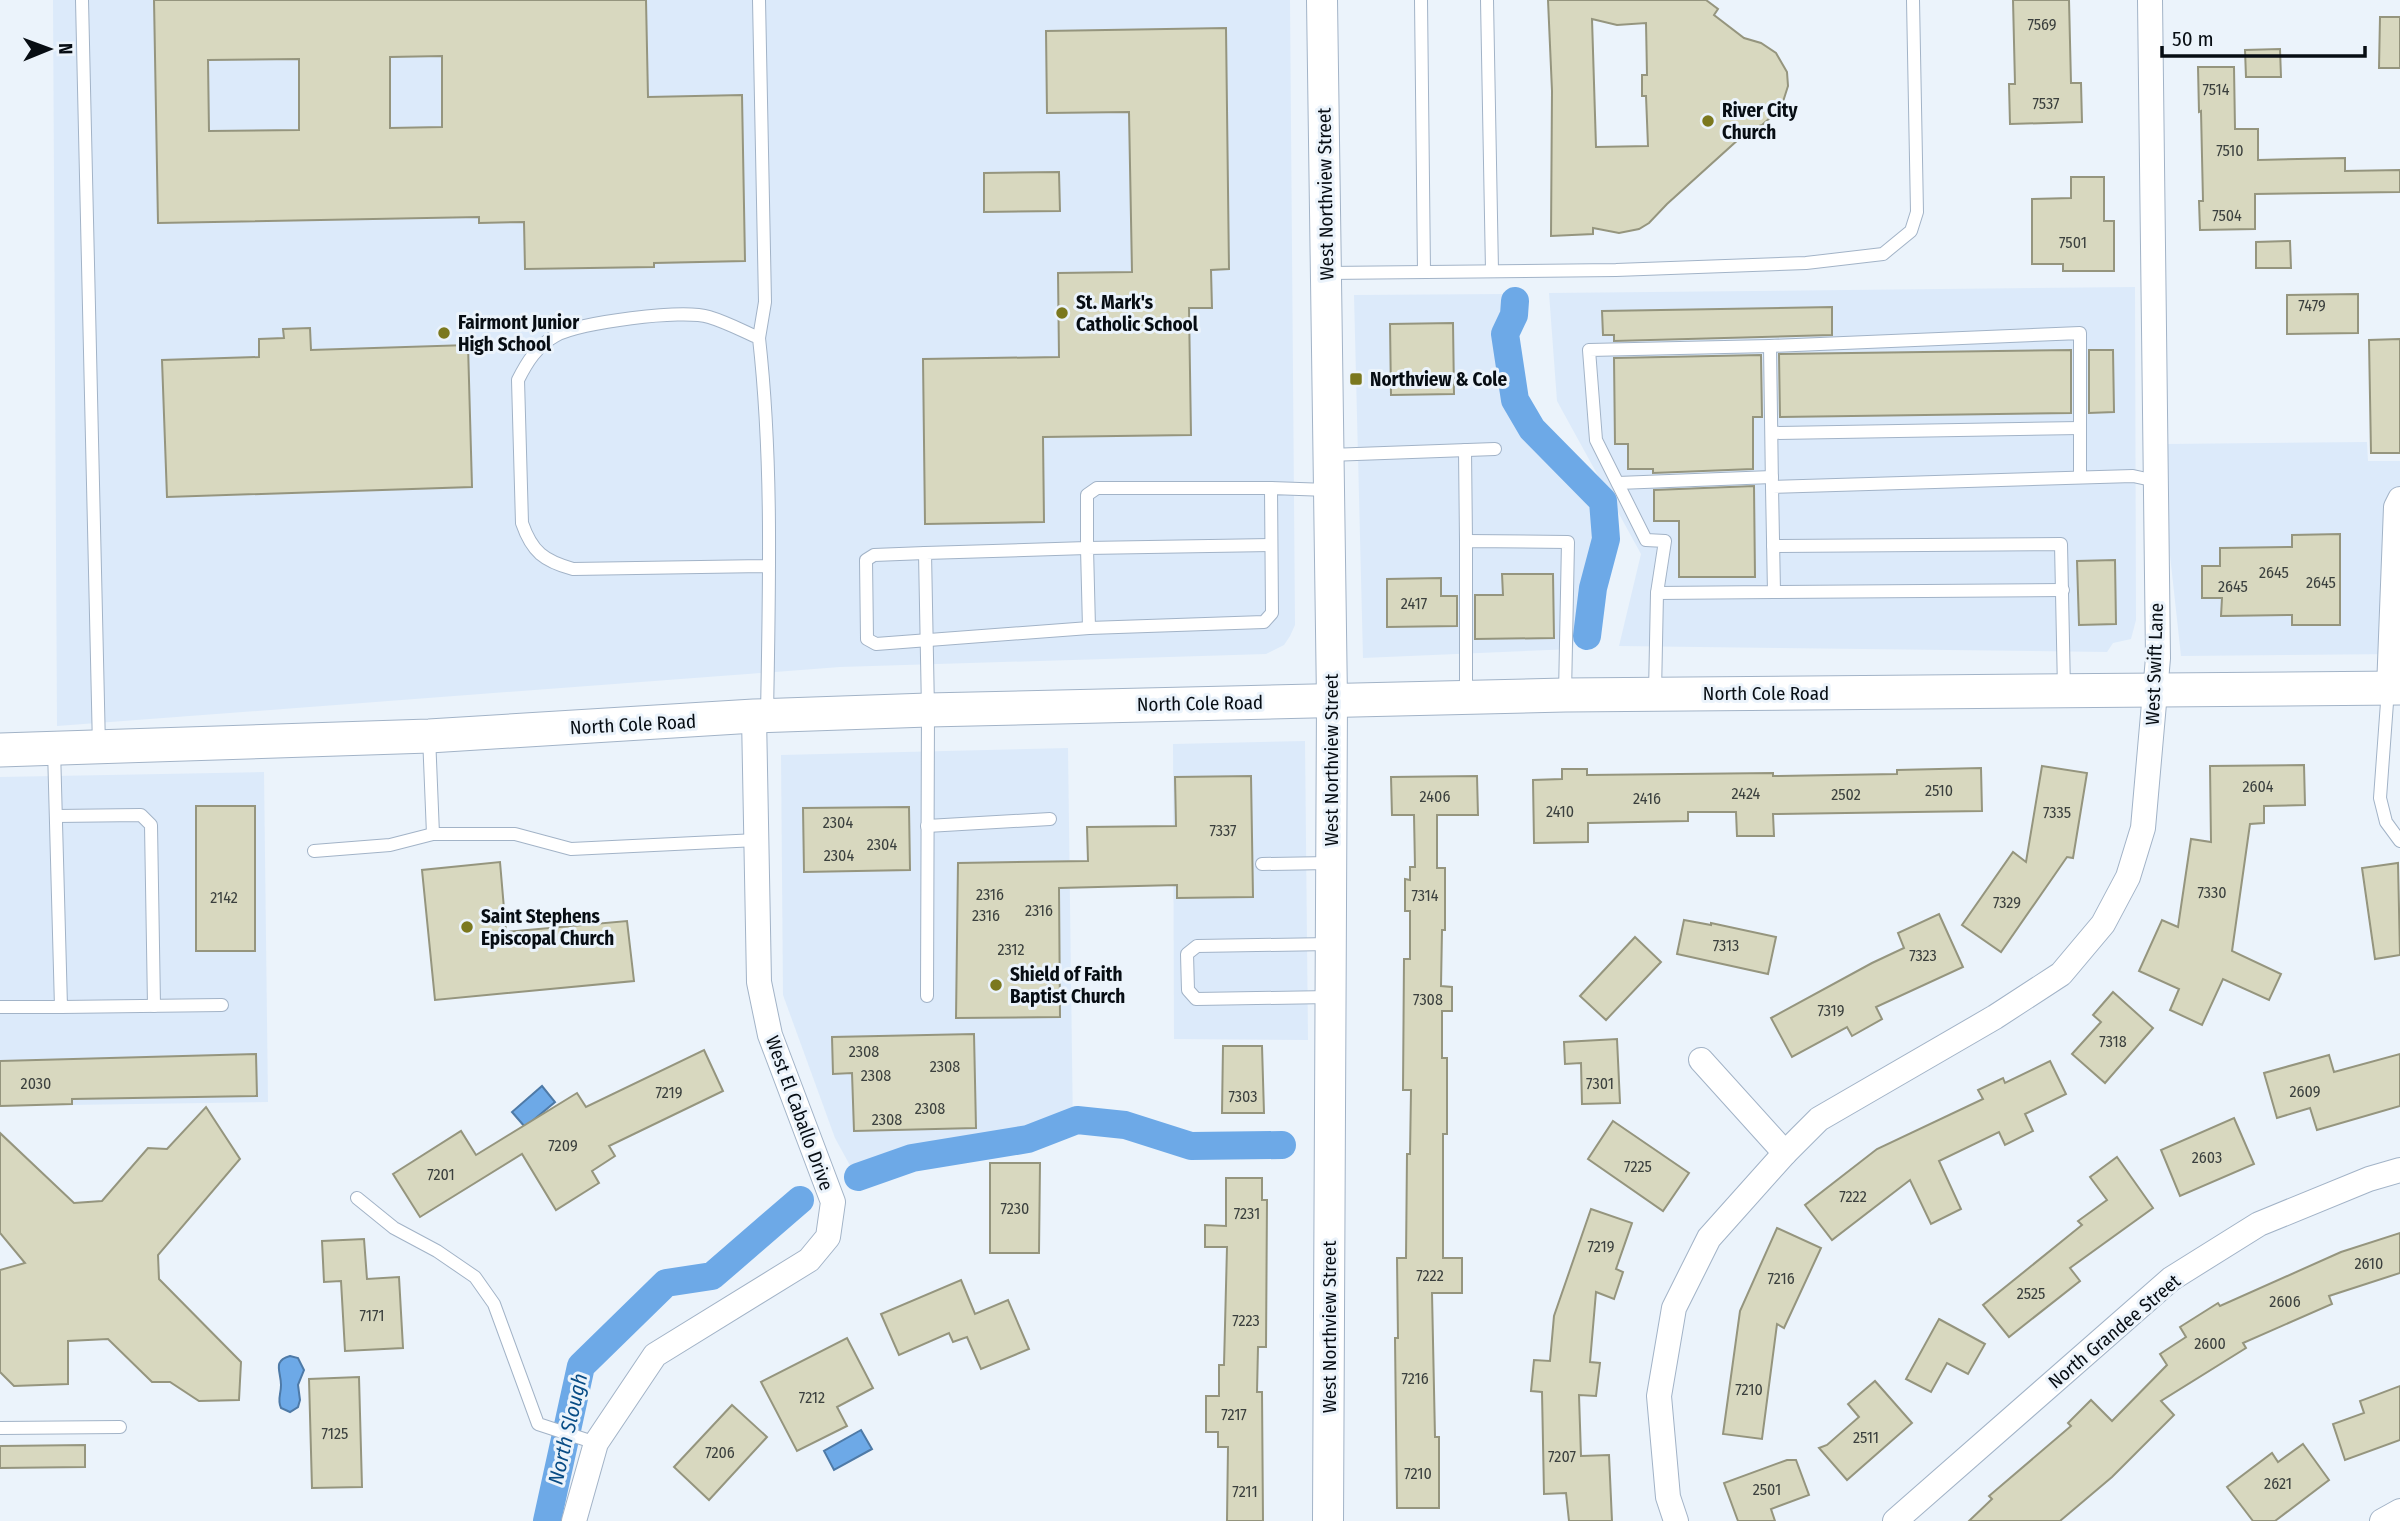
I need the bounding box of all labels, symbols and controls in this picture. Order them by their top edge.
north arrow [14,14,84,84]
scale bar [2162,14,2365,58]
house number: 7569 [2027,15,2057,34]
text: 50 m [2172,26,2214,52]
text: N [54,43,77,55]
house number: 7514 [2203,80,2230,99]
house number: 7537 [2032,94,2060,113]
place label: River City Church [1722,99,1798,144]
street label: West Northview Street [1312,107,1339,281]
marker: River City Church [1700,113,1716,129]
house number: 7510 [2216,141,2244,160]
house number: 7504 [2212,206,2242,225]
house number: 7501 [2059,233,2087,252]
place label: St. Mark's Catholic School [1076,291,1199,336]
house number: 7479 [2298,296,2326,315]
marker: St. Mark's Catholic School [1054,305,1070,321]
place label: Fairmont Junior High School [458,311,580,356]
marker: Fairmont Junior High School [436,325,452,341]
place label: Northview & Cole [1370,368,1507,391]
marker: Northview & Cole [1348,371,1364,387]
house number: 2645 [2259,563,2289,582]
house number: 2645 [2306,573,2336,592]
house number: 2645 [2218,577,2248,596]
house number: 2417 [1401,594,1428,613]
street label: West Swift Lane [2141,602,2168,726]
street label: West Northview Street [1320,673,1343,846]
street label: North Cole Road [1703,682,1829,705]
street label: North Cole Road [1137,691,1263,716]
street label: North Cole Road [569,710,697,739]
house number: 2604 [2242,777,2274,796]
house number: 2510 [1925,781,1953,800]
house number: 2424 [1732,784,1761,803]
house number: 2502 [1831,785,1861,804]
house number: 2406 [1420,787,1450,806]
house number: 2416 [1633,789,1661,808]
house number: 2410 [1546,802,1574,821]
house number: 7335 [2043,803,2071,822]
house number: 2304 [823,813,853,832]
house number: 7337 [1209,821,1237,840]
house number: 2304 [867,835,897,854]
house number: 2304 [824,846,854,865]
house number: 7330 [2197,883,2227,902]
house number: 2316 [976,885,1004,904]
house number: 7314 [1411,886,1439,905]
house number: 2142 [210,888,238,907]
house number: 7329 [1993,893,2021,912]
house number: 2316 [1025,901,1053,920]
place label: Saint Stephens Episcopal Church [481,905,614,950]
house number: 2316 [972,906,1000,925]
marker: Saint Stephens Episcopal Church [459,919,475,935]
house number: 7313 [1713,936,1739,955]
house number: 2312 [997,940,1025,959]
house number: 7323 [1909,946,1937,965]
place label: Shield of Faith Baptist Church [1010,963,1125,1008]
marker: Shield of Faith Baptist Church [988,977,1004,993]
house number: 7308 [1413,990,1443,1009]
house number: 7319 [1817,1001,1845,1020]
house number: 7318 [2099,1032,2127,1051]
street label: West El Caballo Drive [761,1033,838,1194]
house number: 2308 [849,1042,879,1061]
house number: 2308 [930,1057,960,1076]
house number: 2308 [861,1066,891,1085]
house number: 2030 [21,1074,51,1093]
house number: 7301 [1586,1074,1614,1093]
house number: 2609 [2290,1082,2321,1101]
house number: 7219 [655,1083,683,1102]
house number: 7303 [1229,1087,1257,1106]
house number: 2308 [915,1099,945,1118]
house number: 2308 [872,1110,902,1129]
house number: 7209 [548,1136,578,1155]
house number: 2603 [2192,1148,2222,1167]
house number: 7225 [1624,1157,1652,1176]
house number: 7201 [427,1165,455,1184]
house number: 7222 [1839,1187,1867,1206]
house number: 7230 [1001,1199,1029,1218]
house number: 7231 [1234,1204,1260,1223]
house number: 7219 [1587,1237,1615,1256]
street label: West Northview Street [1318,1240,1341,1413]
house number: 2610 [2355,1254,2383,1273]
house number: 7222 [1416,1266,1444,1285]
house number: 7216 [1767,1269,1795,1288]
street label: North Grandee Street [2044,1269,2186,1393]
house number: 2525 [2017,1284,2045,1303]
house number: 2606 [2269,1292,2301,1311]
house number: 7171 [359,1306,385,1325]
house number: 7223 [1232,1311,1260,1330]
house number: 2600 [2194,1334,2226,1353]
house number: 7216 [1401,1369,1429,1388]
water label: North Slough [543,1371,593,1487]
house number: 7210 [1735,1380,1763,1399]
house number: 7212 [799,1388,825,1407]
house number: 7217 [1221,1405,1247,1424]
house number: 7125 [322,1424,348,1443]
house number: 2511 [1853,1428,1879,1447]
house number: 7206 [705,1443,735,1462]
house number: 7207 [1548,1447,1576,1466]
house number: 7210 [1404,1464,1432,1483]
house number: 2621 [2264,1474,2292,1493]
house number: 2501 [1753,1480,1781,1499]
house number: 7211 [1232,1482,1258,1501]

